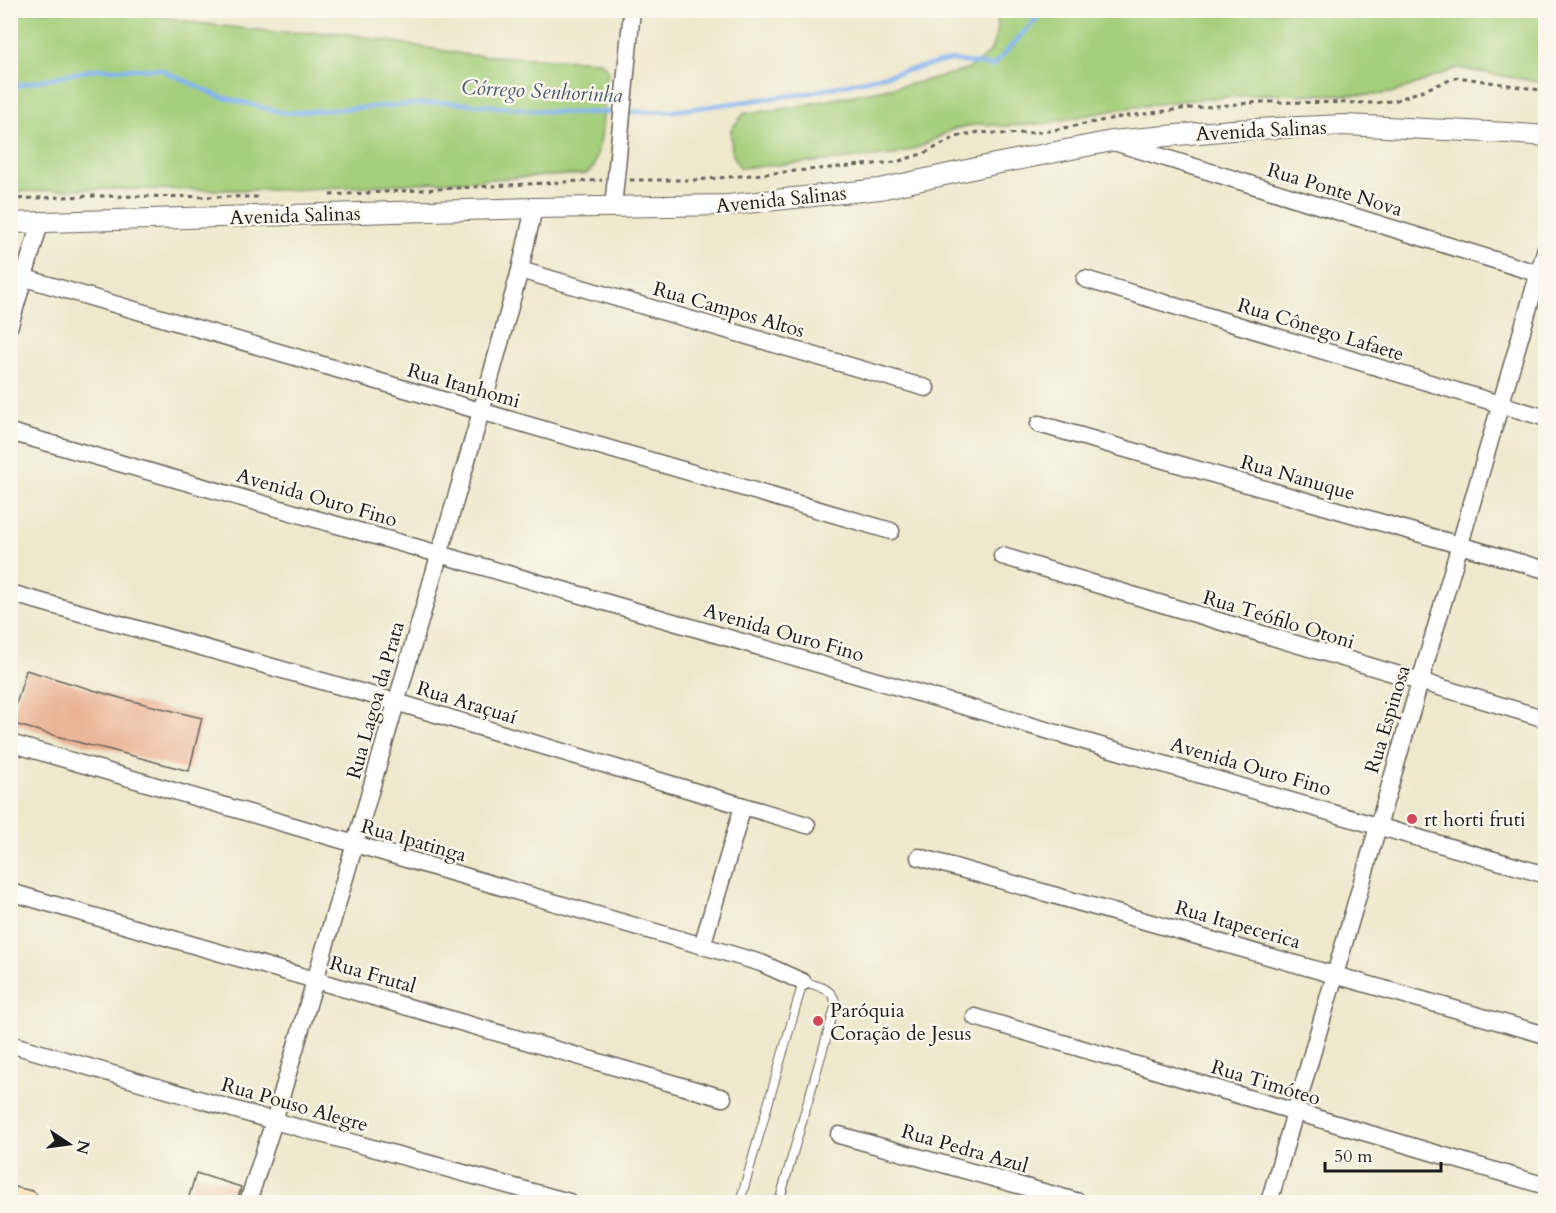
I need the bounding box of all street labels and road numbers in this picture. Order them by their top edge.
street label: Avenida Salinas [1195,114,1327,147]
street label: Rua Ponte Nova [1264,156,1406,223]
street label: Avenida Salinas [714,179,848,220]
street label: Avenida Salinas [229,200,361,231]
street label: Rua Campos Altos [650,275,808,344]
street label: Rua Cônego Lafaete [1234,291,1407,368]
street label: Rua Itanhomi [404,356,524,415]
street label: Rua Nanuque [1238,448,1358,507]
street label: Avenida Ouro Fino [233,462,401,533]
street label: Rua Teófilo Otoni [1200,584,1358,655]
street label: Avenida Ouro Fino [700,597,868,668]
street label: Rua Lagoa da Prata [340,618,411,782]
street label: Rua Espinosa [1358,661,1417,776]
street label: Rua Araçuaí [413,674,521,731]
street label: Avenida Ouro Fino [1167,731,1335,802]
street label: Rua Ipatinga [358,813,470,868]
street label: Rua Itapecerica [1172,894,1304,955]
street label: Rua Frutal [327,949,419,1000]
street label: Rua Timóteo [1208,1053,1324,1112]
street label: Rua Pouso Alegre [218,1071,371,1138]
street label: Rua Pedra Azul [898,1117,1032,1180]

